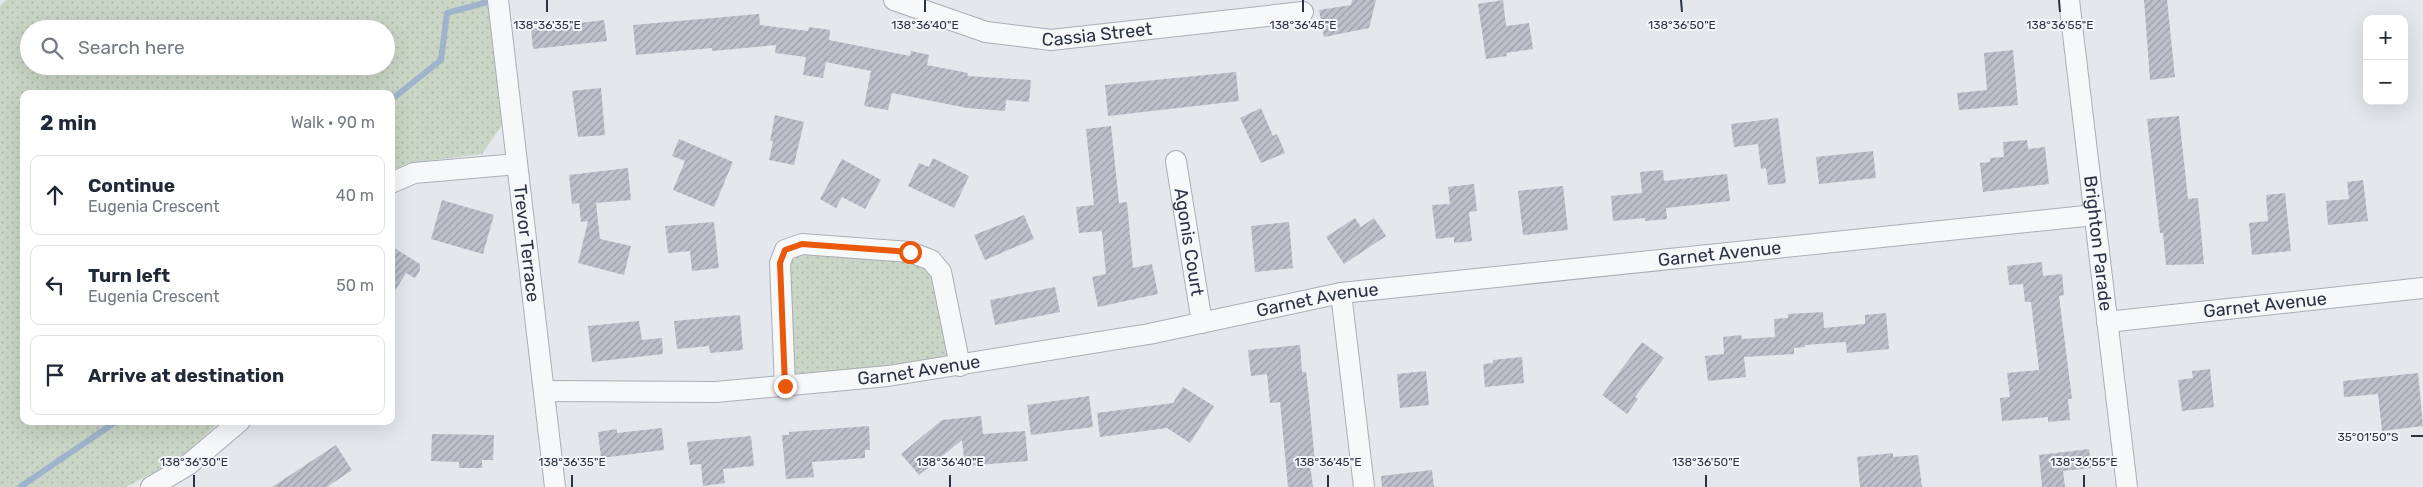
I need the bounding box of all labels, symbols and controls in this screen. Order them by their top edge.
map controls [2363,15,2408,105]
button: + [2363,15,2408,60]
text: 138°36'35"E [513,18,581,32]
text: 138°36'40"E [891,18,959,32]
street label: Cassia Street [1040,18,1153,51]
text: 138°36'45"E [1270,18,1337,32]
text: 138°36'50"E [1648,18,1716,32]
text: 138°36'55"E [2026,18,2094,32]
search box [20,20,395,75]
icon: search [38,34,66,62]
text: Search here [78,36,185,59]
button: − [2363,60,2408,105]
text: 2 min [40,110,97,135]
text: Walk · 90 m [291,113,375,132]
text: Continue [88,174,175,197]
street label: Brighton Parade [2079,174,2117,312]
icon: ahead [41,181,69,209]
street label: Trevor Terrace [509,183,544,303]
text: 40 m [336,186,374,205]
street label: Agonis Court [1169,186,1208,298]
text: Eugenia Crescent [88,197,219,216]
street label: Garnet Avenue [1657,237,1782,271]
route start [899,241,922,264]
text: Turn left [88,264,170,287]
icon: left [41,271,69,299]
text: 50 m [336,276,374,295]
street label: Garnet Avenue [1254,278,1380,322]
text: Eugenia Crescent [88,287,219,306]
street label: Garnet Avenue [2202,287,2328,323]
street label: Garnet Avenue [856,350,982,390]
icon: arrive [41,361,69,389]
text: Arrive at destination [88,364,284,387]
route end [774,375,797,398]
text: 35°01'50"S [2337,430,2399,444]
text: 138°36'30"E [160,455,228,469]
text: 138°36'35"E [538,455,606,469]
text: 138°36'40"E [916,455,984,469]
text: 138°36'45"E [1295,455,1362,469]
text: 138°36'50"E [1672,455,1740,469]
text: 138°36'55"E [2050,455,2118,469]

